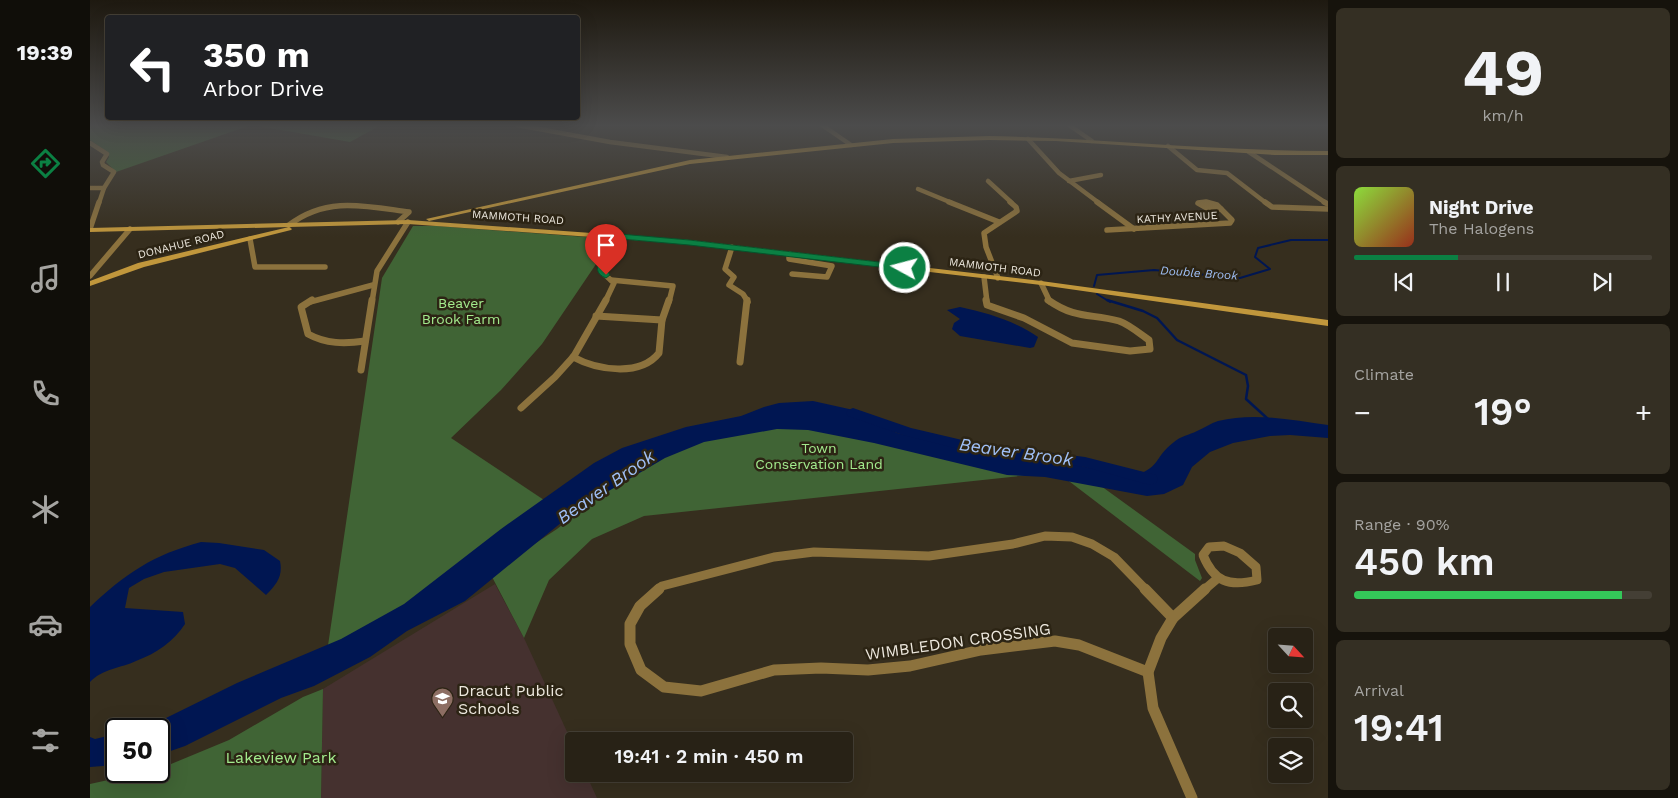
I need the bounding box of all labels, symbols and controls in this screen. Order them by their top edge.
text: 350 m [203,34,310,76]
icon: left [120,35,185,100]
text: 49 [1462,35,1544,111]
text: 19:39 [17,40,73,65]
text: Arbor Drive [203,76,324,101]
text: km/h [1482,106,1524,125]
icon: directions [28,146,63,181]
text: Night Drive [1429,196,1534,219]
street label: MAMMOTH ROAD [471,208,565,227]
street label: KATHY AVENUE [1136,209,1218,226]
text: The Halogens [1429,219,1534,238]
pin [585,224,627,275]
street label: DONAHUE ROAD [137,227,226,262]
icon: arrive [592,231,620,259]
position arrow [878,241,930,293]
street label: MAMMOTH ROAD [948,255,1042,280]
icon: music [28,261,63,296]
water label: Double Brook [1160,263,1239,283]
icon: previous [1390,268,1418,296]
icon: pause [1489,268,1517,296]
icon: next [1588,268,1616,296]
park label: Beaver Brook Farm [422,295,500,327]
text: Climate [1354,365,1414,384]
icon: phone [28,376,63,411]
text: 19° [1474,390,1532,434]
text: − [1354,396,1371,429]
text: + [1635,396,1652,429]
water label: Beaver Brook [958,433,1075,470]
park label: Town Conservation Land [755,440,883,472]
water label: Beaver Brook [553,444,660,528]
icon: climate [28,492,63,527]
text: Range · 90% [1354,515,1449,534]
text: 450 km [1354,540,1495,584]
icon: car [28,607,63,642]
street label: WIMBLEDON CROSSING [864,619,1052,664]
north arrow [1268,628,1312,672]
map controls [1268,628,1313,783]
place label: Dracut Public Schools [458,681,564,718]
text: Arrival [1354,681,1404,700]
button: search [1268,683,1313,728]
school or university icon: Dracut Public Schools [430,687,454,718]
text: 19:41 [1354,706,1444,750]
speed limit sign: 50 [105,718,170,783]
icon: filters [28,723,63,758]
button: layers [1268,738,1313,783]
text: 19:41 · 2 min · 450 m [615,745,803,768]
park label: Lakeview Park [226,748,336,767]

